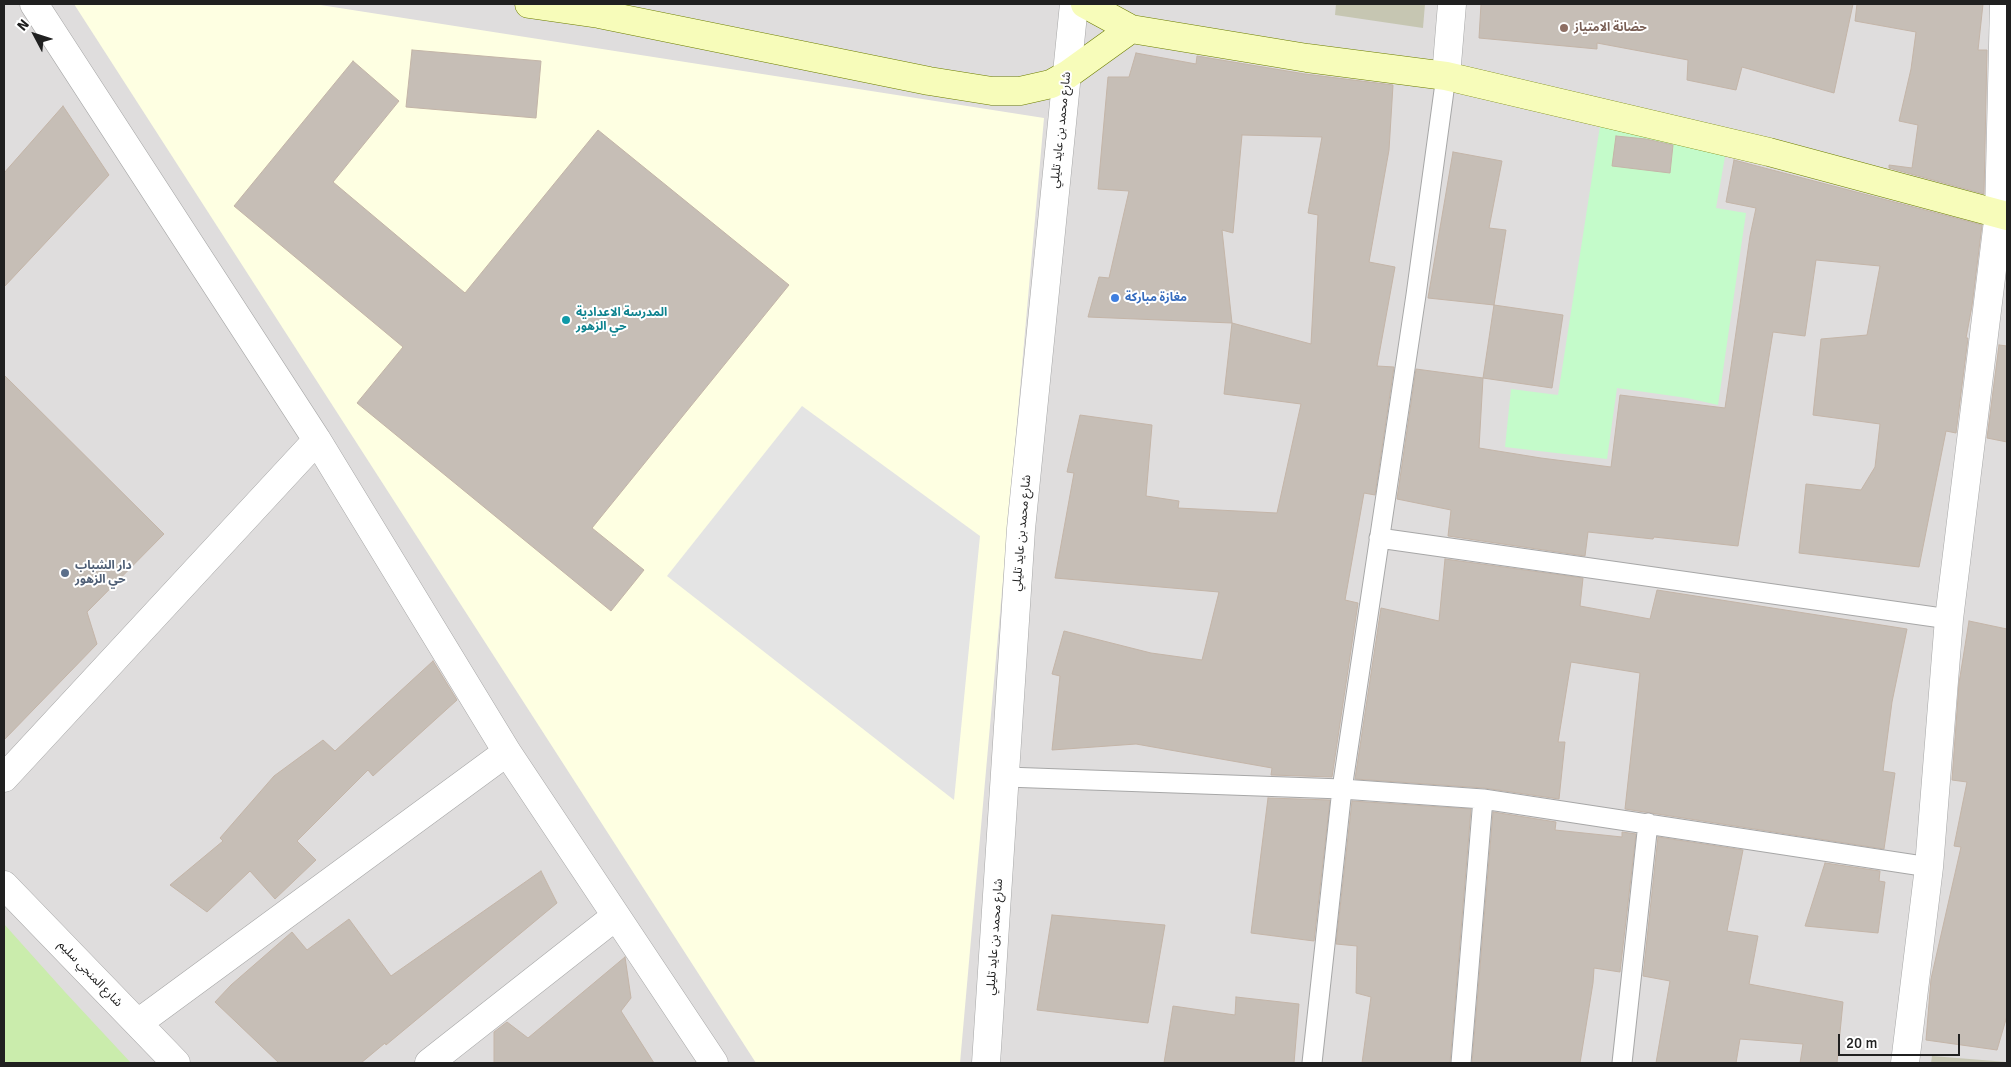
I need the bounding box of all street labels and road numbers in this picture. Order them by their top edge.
street label: شارع محمد بن عايد تليلي [1048,71,1074,189]
street label: شارع محمد بن عايد تليلي [1010,474,1034,592]
street label: شارع محمد بن عايد تليلي [984,878,1006,996]
street label: شارع المنجي سليم [55,938,125,1010]

